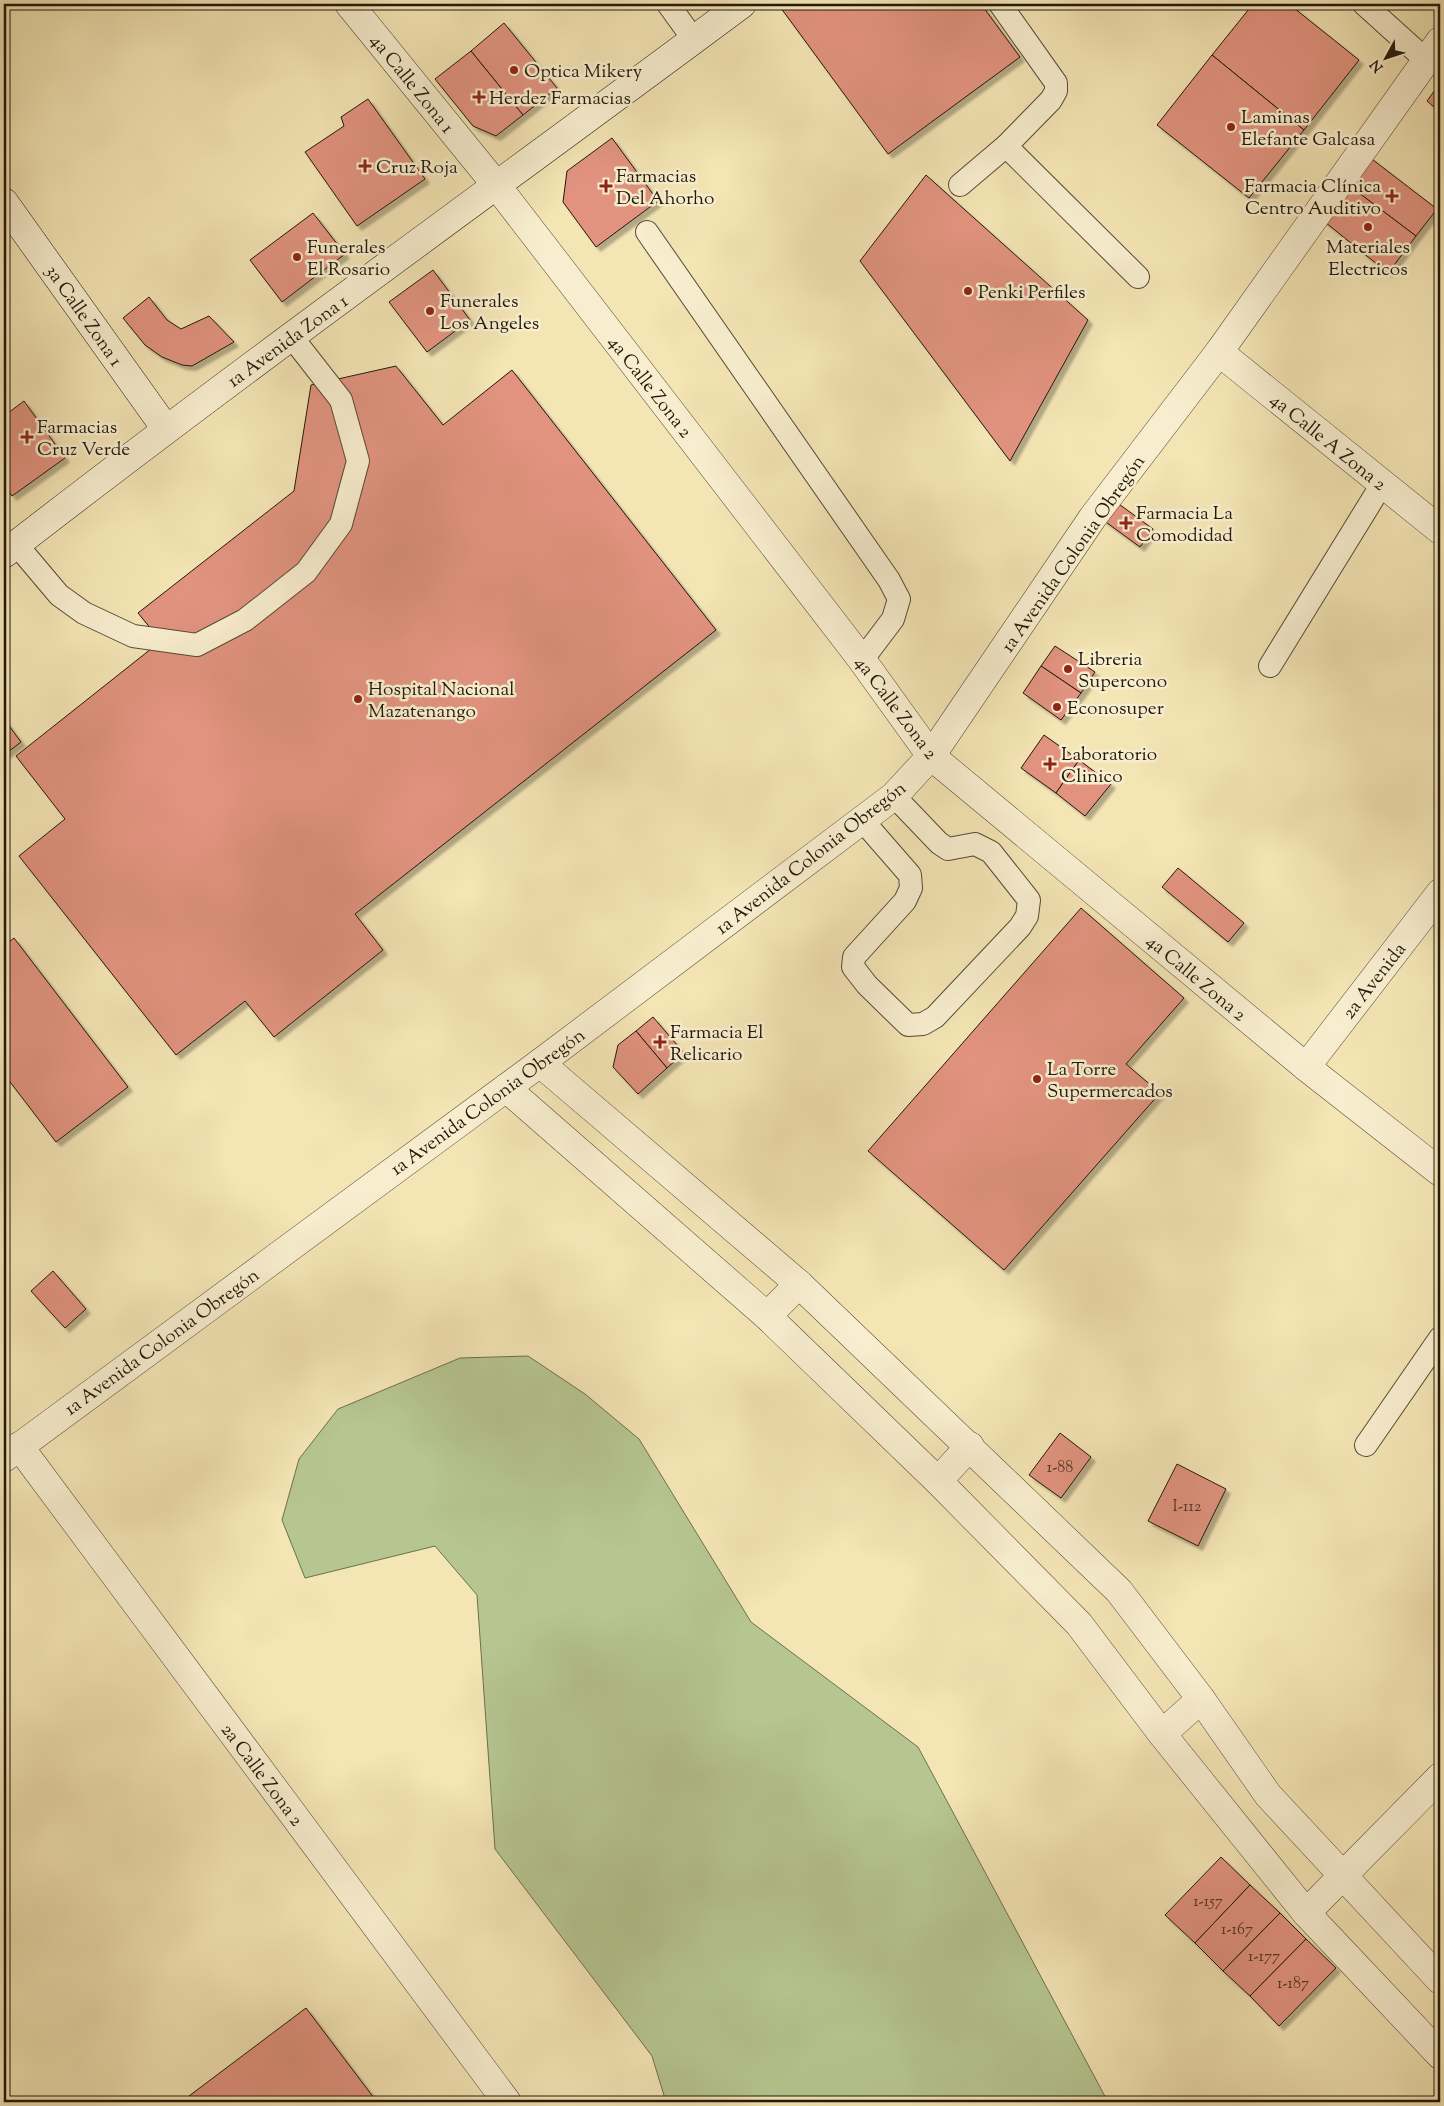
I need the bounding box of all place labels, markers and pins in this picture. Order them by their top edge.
place label: Optica Mikery [524,59,643,86]
marker: Optica Mikery [508,64,520,76]
place label: Herdez Farmacias [489,86,631,113]
marker: Herdez Farmacias [473,91,485,103]
place label: Laminas Elefante Galcasa [1241,105,1375,154]
marker: Laminas Elefante Galcasa [1225,121,1237,133]
place label: Cruz Roja [376,155,458,182]
marker: Cruz Roja [358,159,372,173]
place label: Farmacias Del Ahorho [616,164,714,213]
place label: Farmacia Clínica Centro Auditivo [1244,174,1381,223]
marker: Farmacias Del Ahorho [600,180,612,192]
marker: Farmacia Clínica Centro Auditivo [1385,189,1399,203]
marker: Materiales Electricos [1362,221,1374,233]
place label: Funerales El Rosario [307,235,390,284]
place label: Materiales Electricos [1326,235,1410,284]
marker: Funerales El Rosario [291,251,303,263]
place label: Penki Perfiles [978,280,1085,307]
marker: Penki Perfiles [962,285,974,297]
place label: Funerales Los Angeles [440,289,539,338]
marker: Funerales Los Angeles [424,305,436,317]
place label: Farmacias Cruz Verde [37,415,130,464]
marker: Farmacias Cruz Verde [21,431,33,443]
place label: Farmacia La Comodidad [1136,501,1233,550]
marker: Farmacia La Comodidad [1120,517,1132,529]
place label: Libreria Supercono [1078,647,1167,696]
marker: Libreria Supercono [1062,663,1074,675]
place label: Hospital Nacional Mazatenango [368,677,514,726]
marker: Hospital Nacional Mazatenango [352,693,364,705]
place label: Econosuper [1067,696,1164,723]
marker: Econosuper [1051,701,1063,713]
place label: Laboratorio Clinico [1061,742,1157,791]
marker: Laboratorio Clinico [1043,757,1057,771]
place label: Farmacia El Relicario [670,1020,764,1069]
marker: Farmacia El Relicario [654,1036,666,1048]
place label: La Torre Supermercados [1047,1057,1173,1106]
marker: La Torre Supermercados [1031,1073,1043,1085]

